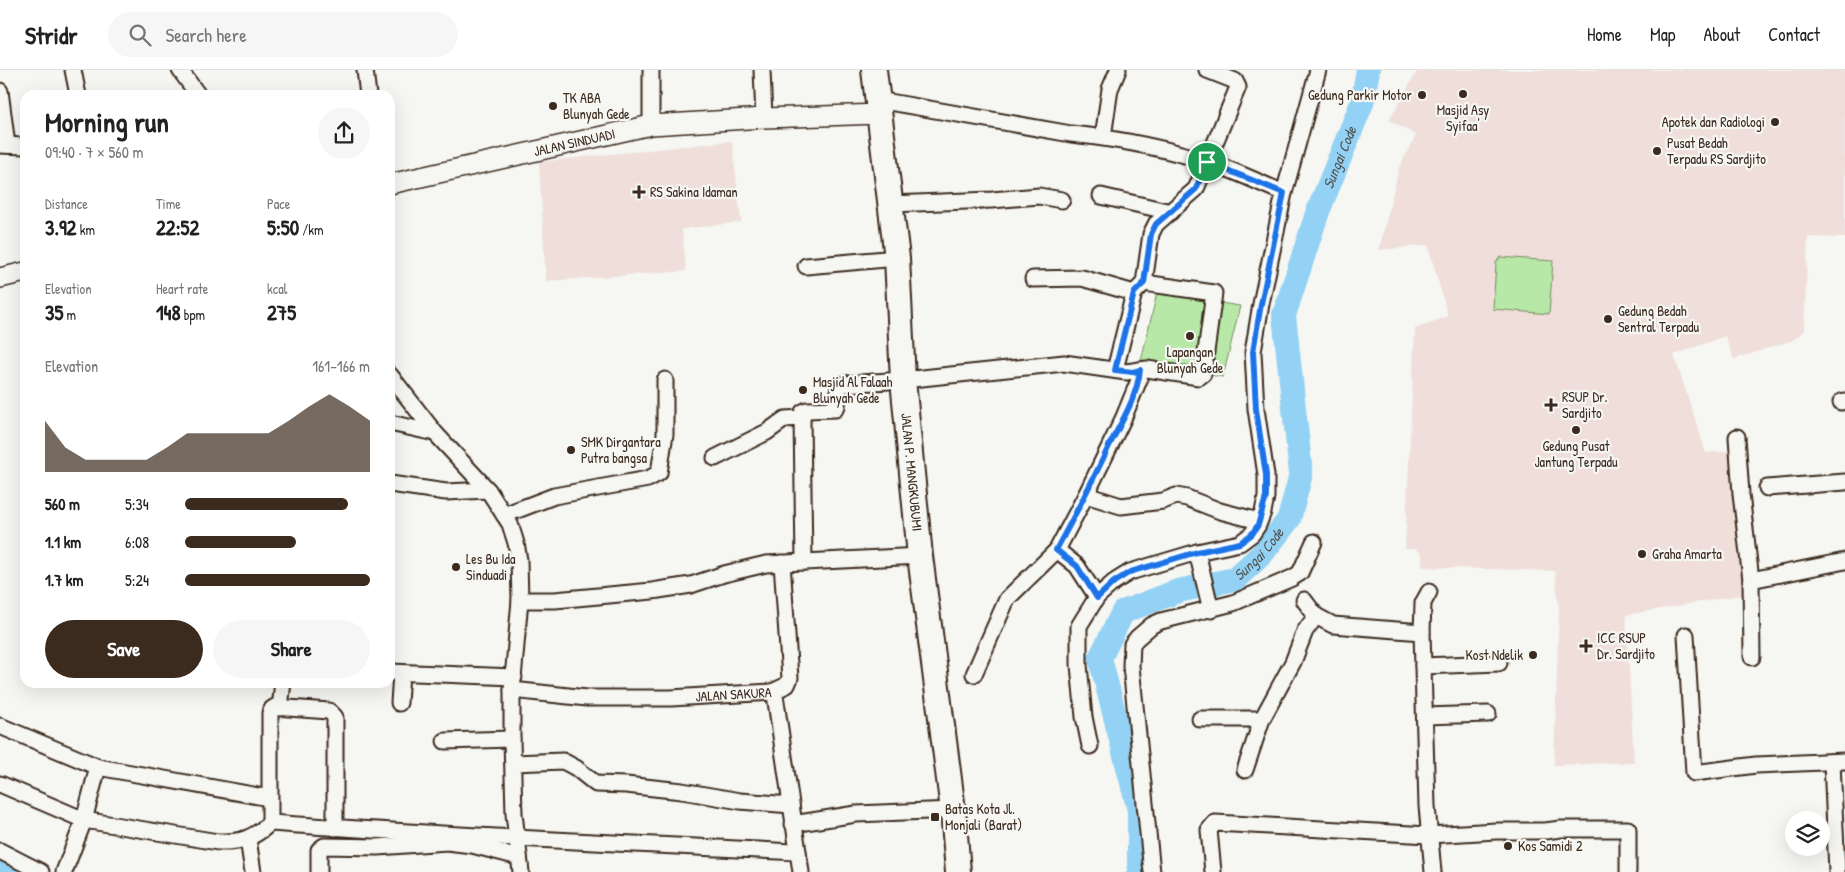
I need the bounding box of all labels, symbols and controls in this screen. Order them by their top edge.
search box [108,12,458,57]
text: Stridr [25,19,78,51]
icon: search [126,21,154,49]
text: Search here [166,22,247,48]
text: Home [1587,22,1622,47]
text: Map [1650,22,1675,47]
text: About [1703,22,1740,47]
text: Contact [1768,22,1820,47]
place label: Gedung Parkir Motor [1308,85,1413,105]
place label: TK ABA Blunyah Gede [563,88,630,124]
marker: Masjid Asy Syifaa' [1457,88,1469,100]
marker: Gedung Parkir Motor [1416,89,1428,101]
marker: TK ABA Blunyah Gede [547,100,559,112]
place label: Masjid Asy Syifaa' [1437,100,1489,136]
text: Morning run [45,103,169,141]
button: share [318,107,370,159]
place label: Apotek dan Radiologi [1662,112,1765,132]
marker: Apotek dan Radiologi [1769,116,1781,128]
water label: Sungai Code [1317,122,1362,192]
street label: JALAN SINDUADI [532,123,617,160]
place label: Pusat Bedah Terpadu RS Sardjito [1667,133,1766,169]
text: 09:40 · 7 × 560 m [45,141,143,163]
pin [1186,141,1228,183]
marker: Pusat Bedah Terpadu RS Sardjito [1651,145,1663,157]
icon: arrive [1193,148,1221,176]
place label: RS Sakina Idaman [650,182,737,201]
marker: RS Sakina Idaman [632,185,646,199]
text: Distance [45,194,88,213]
text: Time [156,194,181,213]
text: Pace [267,194,290,213]
text: 3.92 [45,213,76,242]
text: 22:52 [156,213,199,242]
text: 5:50 [267,213,299,242]
text: km [76,220,95,239]
text: /km [299,220,324,239]
text: Elevation [45,279,92,298]
text: Heart rate [156,279,208,298]
text: kcal [267,279,287,298]
text: 35 [45,298,63,327]
text: 148 [156,298,181,327]
text: 275 [267,298,296,327]
place label: Gedung Bedah Sentral Terpadu [1618,301,1699,337]
text: m [63,305,76,324]
text: bpm [181,305,205,324]
marker: Gedung Bedah Sentral Terpadu [1602,313,1614,325]
marker: Lapangan Blunyah Gede [1184,330,1196,342]
place label: Lapangan Blunyah Gede [1157,342,1224,378]
text: Elevation [45,355,98,377]
text: 161–166 m [312,355,370,377]
place label: Masjid Al Falaah Blunyah Gede [813,372,893,408]
marker: Masjid Al Falaah Blunyah Gede [797,384,809,396]
place label: RSUP Dr. Sardjito [1562,387,1607,423]
marker: RSUP Dr. Sardjito [1544,398,1558,412]
street label: JALAN P. MANGKUBUMI [897,412,928,532]
marker: Gedung Pusat Jantung Terpadu [1570,424,1582,436]
place label: SMK Dirgantara Putra bangsa [581,432,661,468]
place label: Gedung Pusat Jantung Terpadu [1534,436,1618,472]
marker: SMK Dirgantara Putra bangsa [565,444,577,456]
text: 560 m [45,493,80,515]
text: 5:34 [125,493,149,515]
water label: Sungai Code [1229,522,1289,585]
text: 1.1 km [45,531,81,553]
text: 6:08 [125,531,149,553]
place label: Graha Amarta [1652,544,1722,563]
marker: Graha Amarta [1636,548,1648,560]
place label: Les Bu Ida Sinduadi [466,549,516,584]
marker: Les Bu Ida Sinduadi [450,561,462,573]
text: 1.7 km [45,569,83,591]
text: 5:24 [125,569,149,591]
button: Save [45,620,203,678]
button: Share [213,620,370,678]
place label: ICC RSUP Dr. Sardjito [1597,628,1655,664]
marker: ICC RSUP Dr. Sardjito [1579,639,1593,653]
place label: Kost Ndelik [1465,645,1523,664]
marker: Kost Ndelik [1527,649,1539,661]
street label: JALAN SAKURA [695,682,772,706]
place label: Batas Kota Jl. Monjali (Barat) [945,799,1022,835]
marker: Batas Kota Jl. Monjali (Barat) [929,811,941,823]
map controls [1785,811,1830,856]
button: layers [1785,811,1830,856]
place label: Kos Samidi 2 [1518,836,1583,855]
marker: Kos Samidi 2 [1502,840,1514,852]

